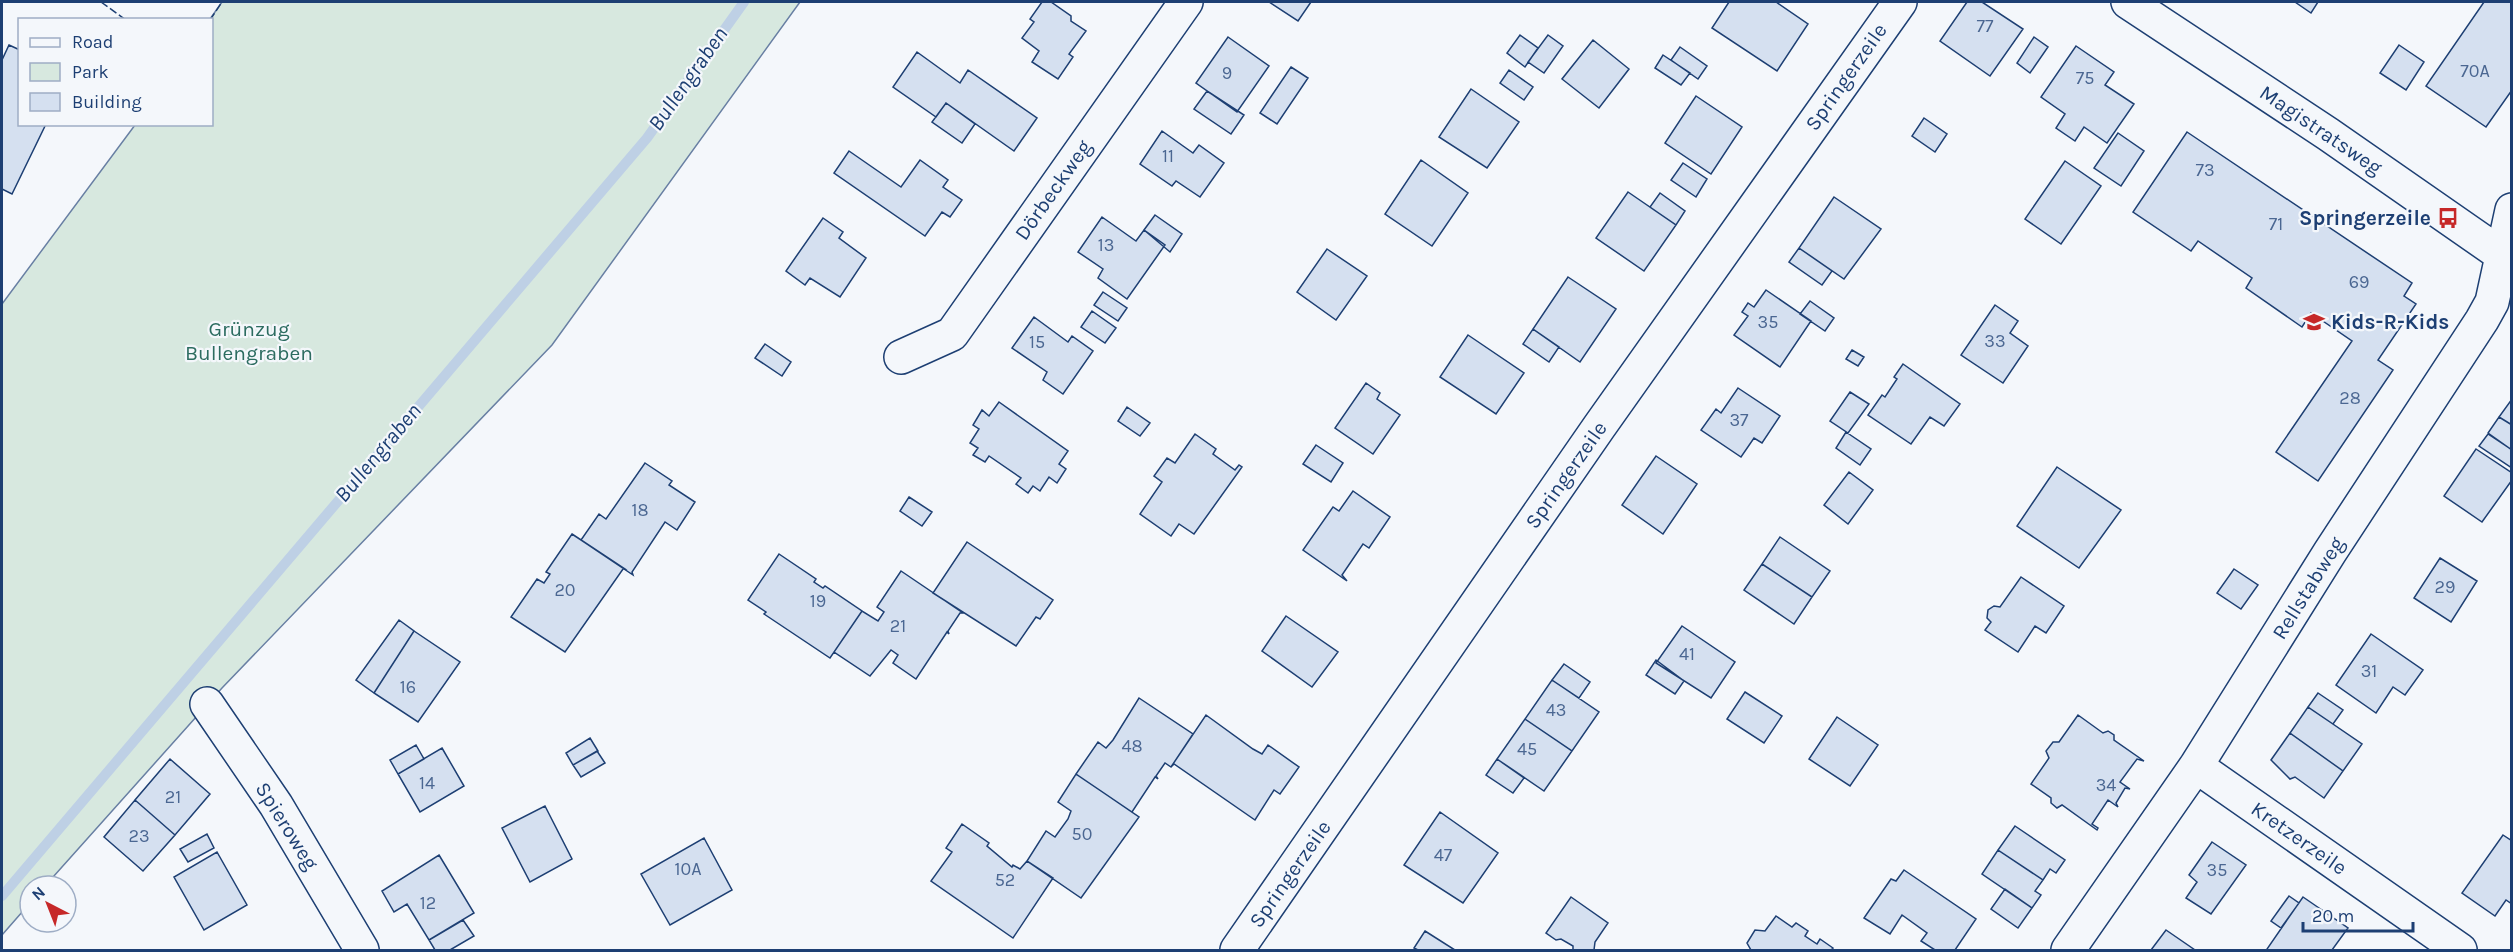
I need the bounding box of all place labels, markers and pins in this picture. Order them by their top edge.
place label: Springerzeile [2299,206,2431,230]
bus stop icon: Springerzeile [2436,206,2460,230]
school or university icon: Kids-R-Kids [2302,310,2326,334]
place label: Kids-R-Kids [2331,310,2449,334]

